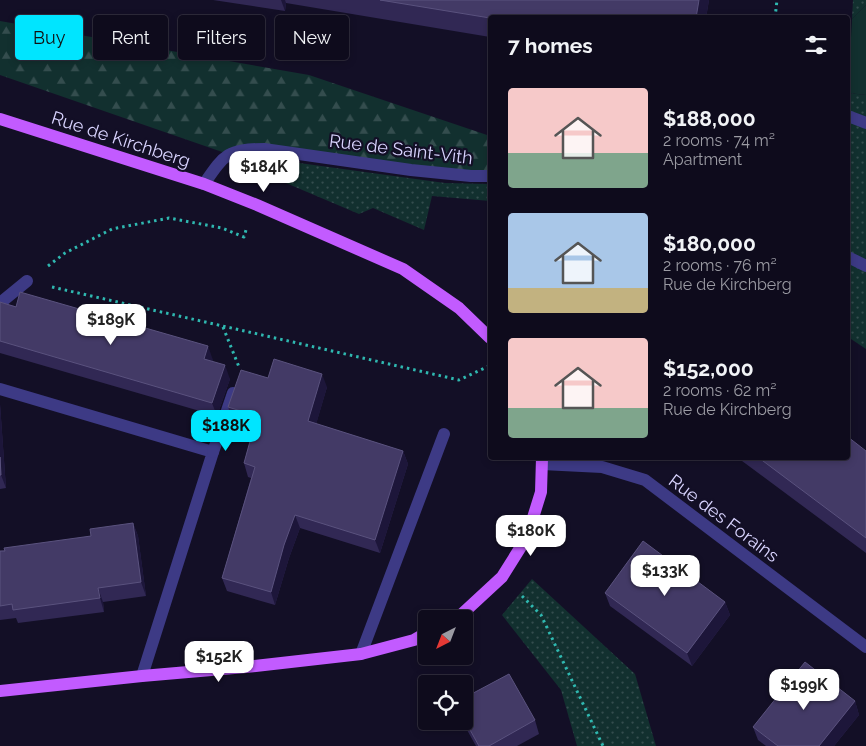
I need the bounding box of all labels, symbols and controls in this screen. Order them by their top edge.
chip: Buy [15,15,83,60]
chip: Rent [93,15,168,60]
chip: Filters [178,15,265,60]
chip: New [275,15,349,60]
icon: filters [802,31,830,59]
text: 7 homes [508,33,593,58]
text: $188,000 [663,106,756,131]
street label: Rue de Kirchberg [49,107,193,171]
icon: home [548,108,608,168]
street label: Rue de Saint-Vith [328,130,474,168]
text: 2 rooms · 74 m² [663,131,775,150]
pin: $184K [229,150,299,193]
text: Apartment [663,150,742,169]
text: $184K [240,157,288,176]
text: $180,000 [663,231,756,256]
icon: home [548,233,608,293]
text: 2 rooms · 76 m² [663,256,777,275]
text: Rue de Kirchberg [663,275,792,294]
pin: $189K [76,304,146,346]
text: $189K [87,310,135,329]
text: $152,000 [663,356,754,381]
icon: home [548,358,608,418]
text: 2 rooms · 62 m² [663,381,776,400]
text: Rue de Kirchberg [663,400,792,419]
pin: $188K [191,410,261,452]
text: $188K [202,416,250,435]
street label: Rue des Forains [665,470,783,566]
pin: $180K [496,514,566,557]
text: $180K [507,521,555,540]
pin: $133K [630,554,700,597]
text: $133K [642,561,688,580]
north arrow [418,610,472,665]
map controls [418,610,473,730]
pin: $152K [184,640,254,683]
text: $152K [196,647,242,666]
pin: $199K [769,668,839,711]
button: locate [418,675,473,730]
text: $199K [780,675,828,694]

